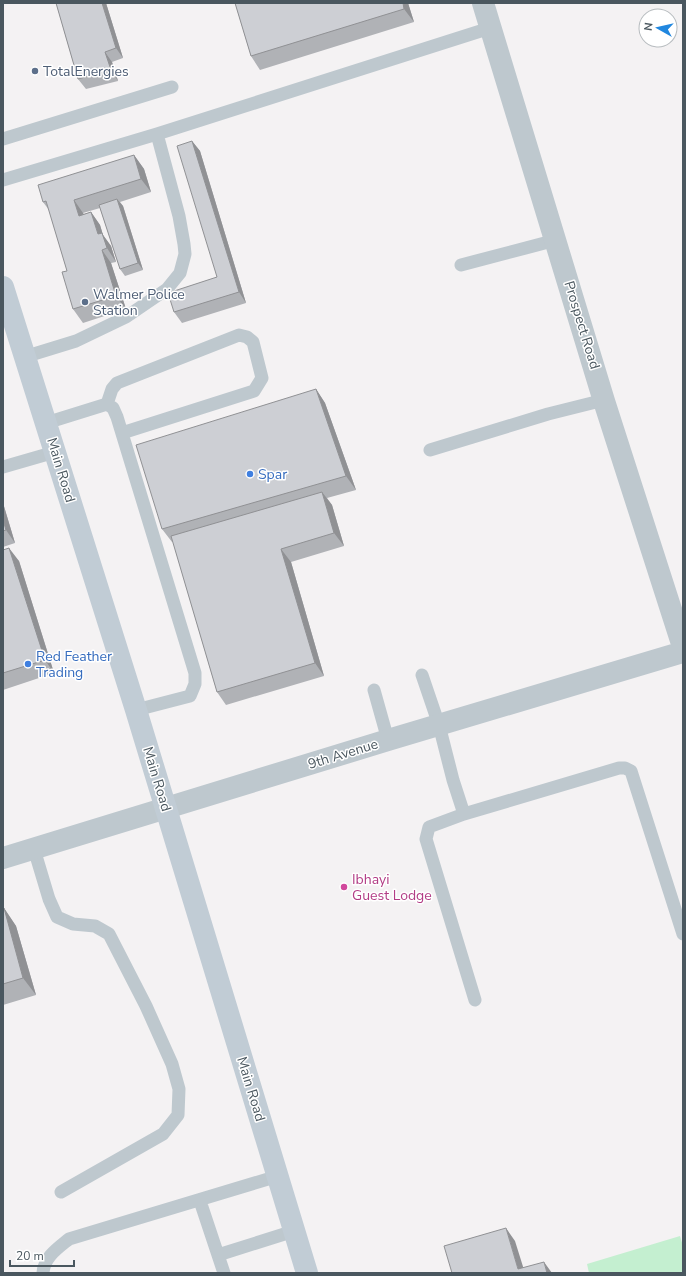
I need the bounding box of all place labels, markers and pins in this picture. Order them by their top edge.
place label: TotalEnergies [43,62,129,81]
marker: TotalEnergies [30,66,40,76]
place label: Walmer Police Station [93,285,185,320]
marker: Walmer Police Station [80,297,90,307]
place label: Spar [258,465,287,484]
marker: Spar [245,469,255,479]
place label: Red Feather Trading [36,647,112,682]
marker: Red Feather Trading [23,659,33,669]
place label: Ibhayi Guest Lodge [352,870,432,905]
marker: Ibhayi Guest Lodge [339,882,349,892]

